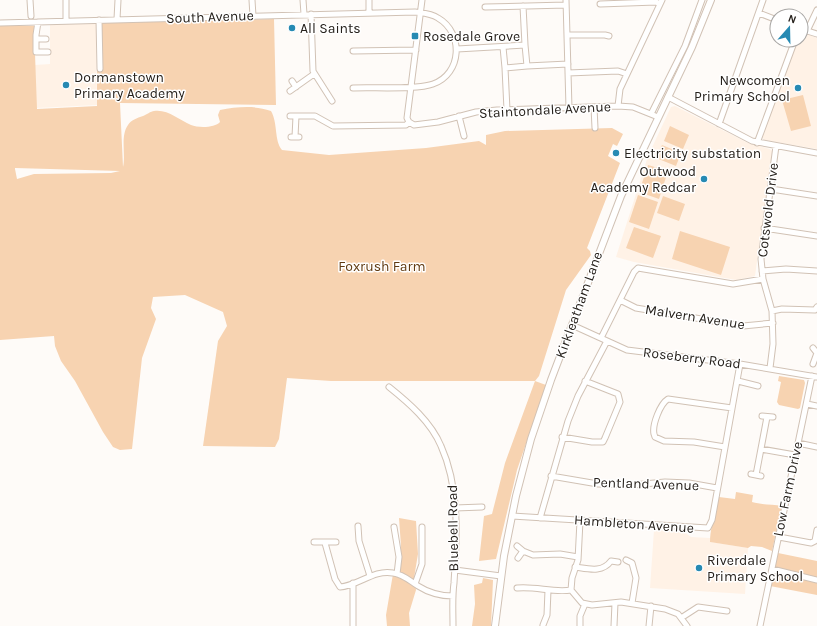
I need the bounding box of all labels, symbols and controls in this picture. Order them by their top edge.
street label: South Avenue [166,7,254,27]
north arrow [769,8,809,48]
text: N [786,12,798,27]
place label: All Saints [300,20,361,37]
marker: All Saints [287,23,297,33]
place label: Rosedale Grove [423,28,520,45]
marker: Rosedale Grove [410,31,420,41]
place label: Dormanstown Primary Academy [74,69,185,102]
place label: Newcomen Primary School [694,72,790,105]
marker: Dormanstown Primary Academy [61,80,71,90]
marker: Newcomen Primary School [793,83,803,93]
street label: Staintondale Avenue [479,98,611,122]
place label: Electricity substation [624,145,761,162]
marker: Electricity substation [611,148,621,158]
street label: Cotswold Drive [754,162,782,258]
place label: Outwood Academy Redcar [591,163,697,196]
marker: Outwood Academy Redcar [699,174,709,184]
street label: Kirkleatham Lane [552,249,606,361]
park label: Foxrush Farm [338,258,426,275]
street label: Malvern Avenue [644,301,746,333]
street label: Roseberry Road [642,344,742,372]
street label: Low Farm Drive [770,440,806,538]
street label: Pentland Avenue [593,474,699,494]
street label: Bluebell Road [444,484,462,572]
street label: Hambleton Avenue [573,511,695,537]
place label: Riverdale Primary School [707,552,803,585]
marker: Riverdale Primary School [694,563,704,573]

